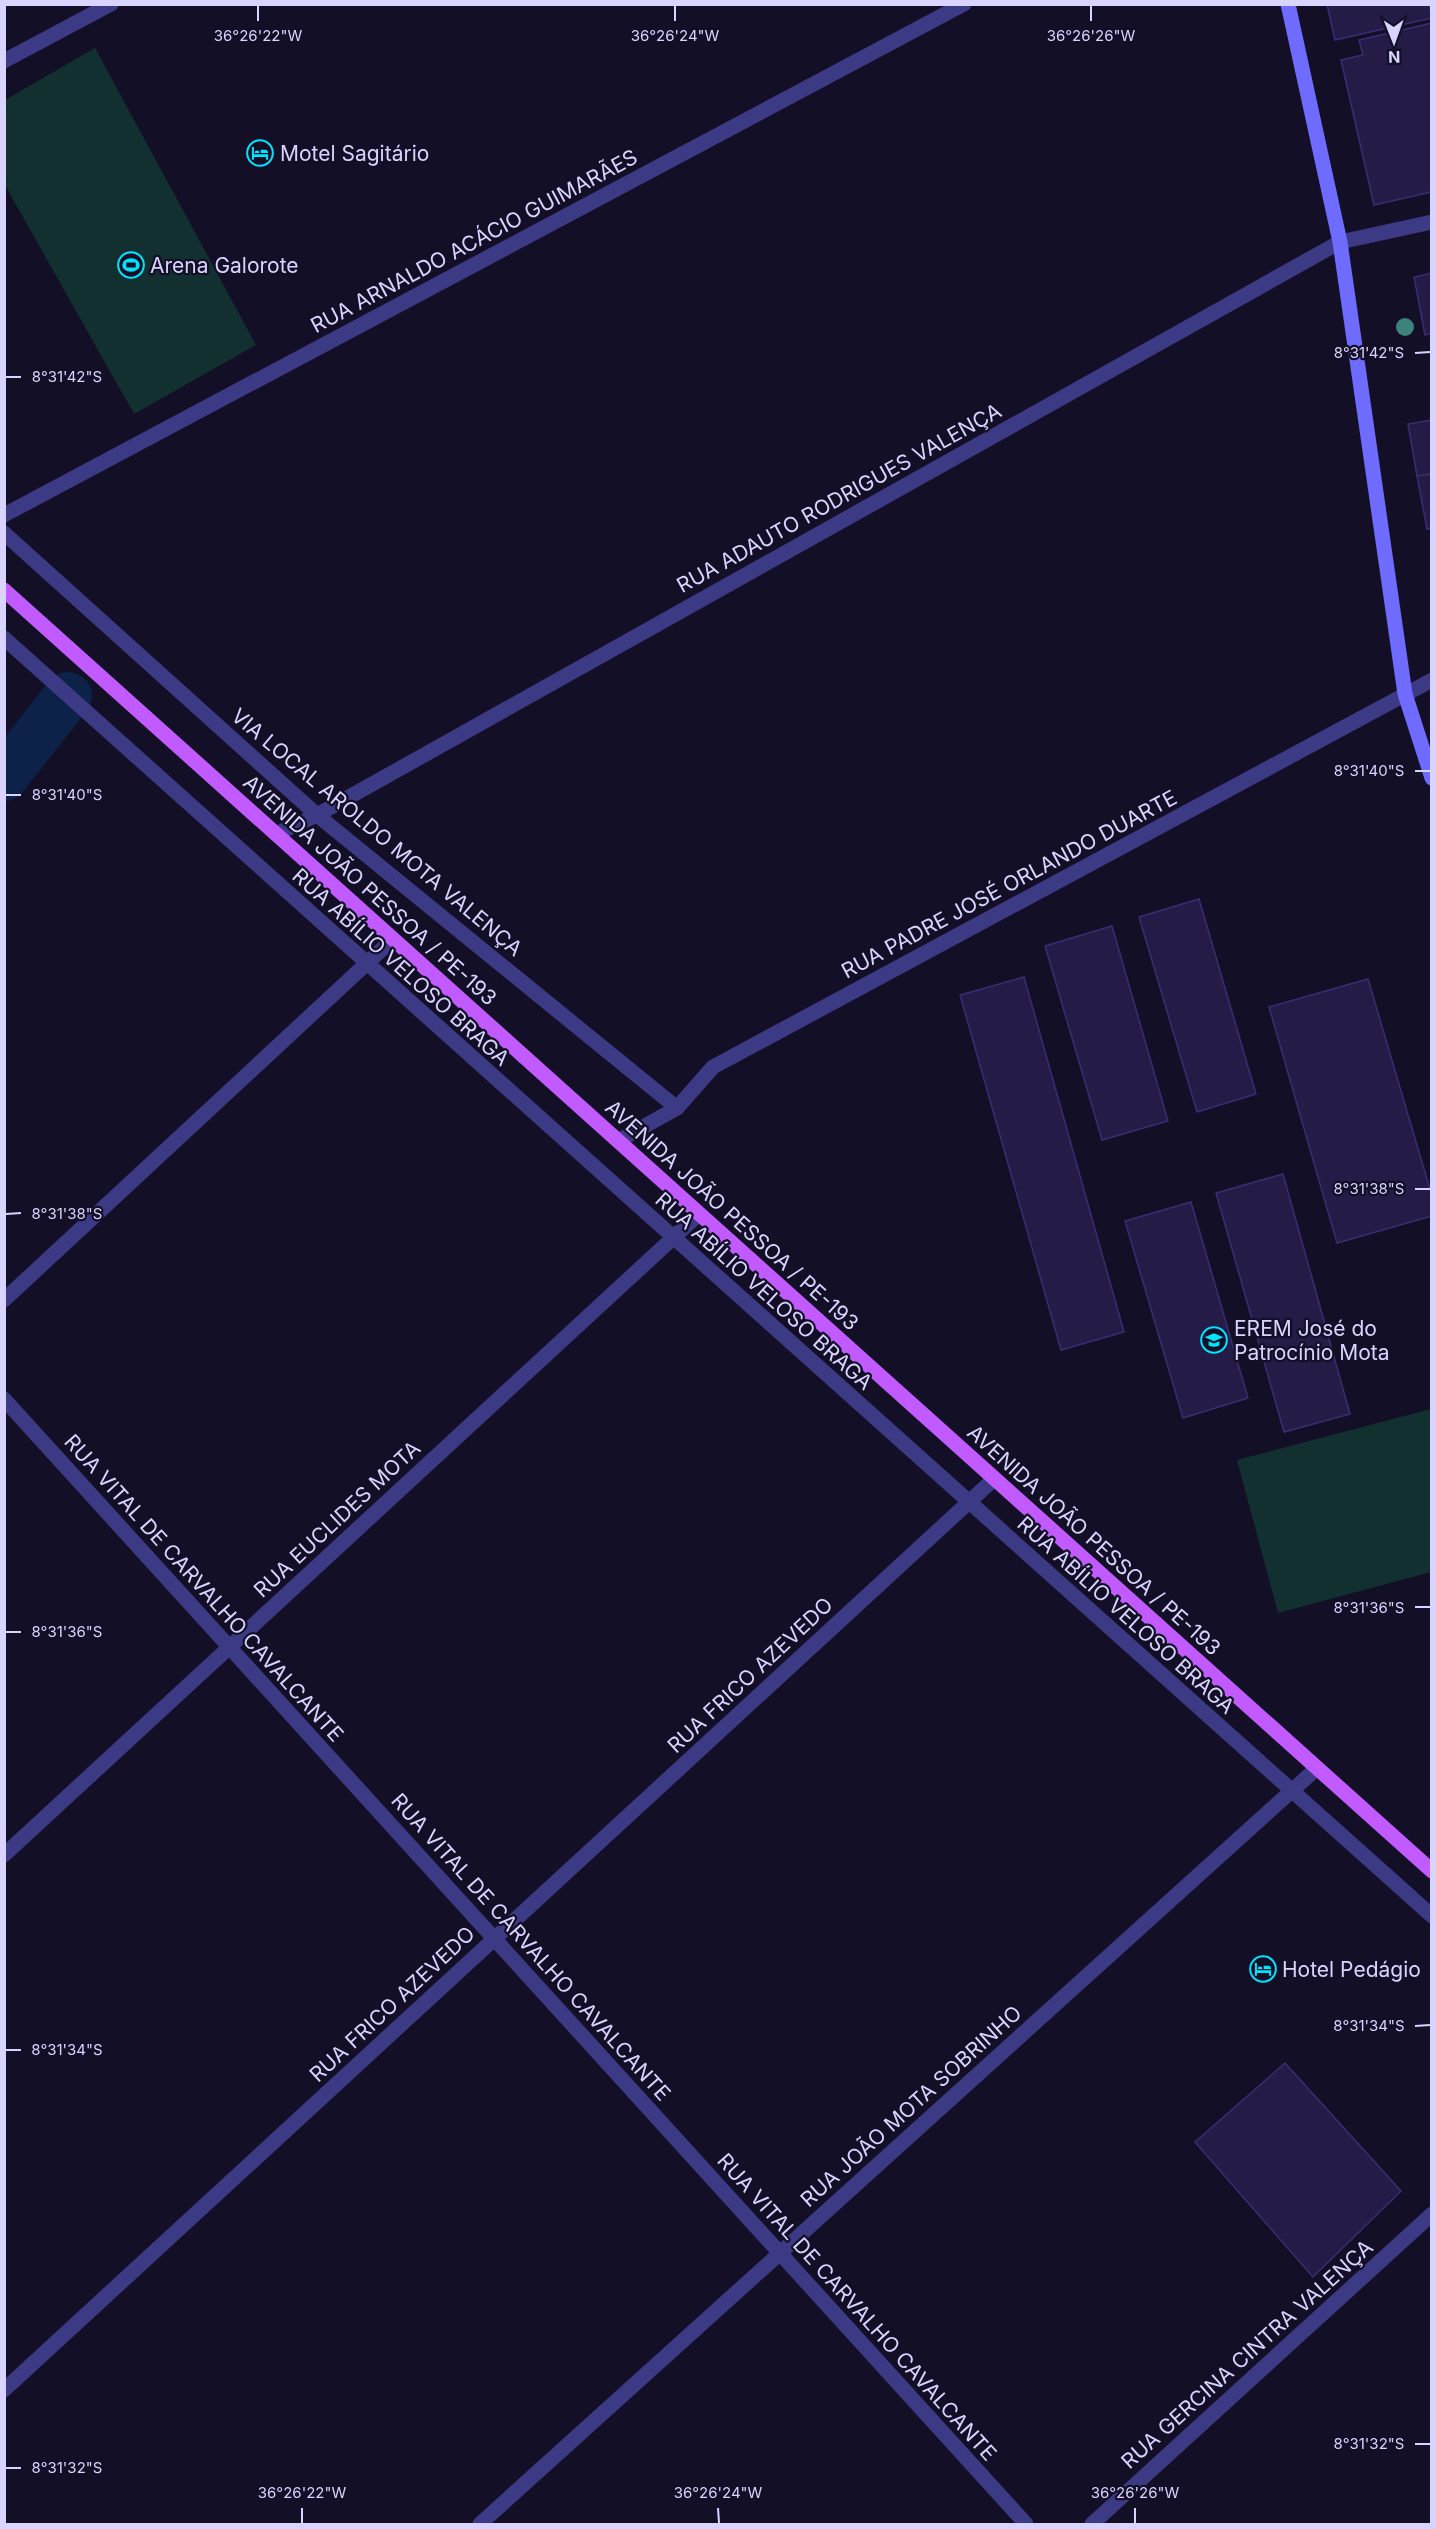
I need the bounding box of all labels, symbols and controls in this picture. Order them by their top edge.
north arrow [1364,12,1424,72]
text: 36°26'22"W [214,26,302,45]
text: 36°26'24"W [631,26,720,45]
text: 36°26'26"W [1047,26,1135,45]
text: N [1388,47,1401,67]
hotel icon: Motel Sagitário [245,138,275,168]
place label: Motel Sagitário [280,141,429,166]
street label: RUA ARNALDO ACÁCIO GUIMARÃES [306,143,642,338]
sports icon: Arena Galorote [116,250,146,280]
place label: Arena Galorote [150,253,299,278]
text: 8°31'42"S [1334,343,1404,362]
text: 8°31'42"S [32,367,102,386]
street label: RUA ADAUTO RODRIGUES VALENÇA [672,398,1006,598]
street label: VIA LOCAL AROLDO MOTA VALENÇA [226,703,528,961]
text: 8°31'40"S [1334,761,1404,780]
street label: AVENIDA JOÃO PESSOA / PE-193 [238,769,502,1010]
street label: RUA PADRE JOSÉ ORLANDO DUARTE [837,784,1181,983]
text: 8°31'40"S [32,785,102,804]
street label: RUA ABÍLIO VELOSO BRAGA [287,862,515,1071]
street label: AVENIDA JOÃO PESSOA / PE-193 [600,1094,864,1335]
text: 8°31'38"S [1334,1179,1404,1198]
street label: RUA ABÍLIO VELOSO BRAGA [650,1186,878,1395]
text: 8°31'38"S [32,1204,102,1223]
place label: EREM José do Patrocínio Mota [1234,1316,1390,1365]
school or university icon: EREM José do Patrocínio Mota [1199,1325,1229,1355]
street label: AVENIDA JOÃO PESSOA / PE-193 [962,1419,1226,1660]
street label: RUA VITAL DE CARVALHO CAVALCANTE [59,1429,349,1747]
street label: RUA EUCLIDES MOTA [249,1435,425,1603]
street label: RUA ABÍLIO VELOSO BRAGA [1012,1510,1240,1719]
street label: RUA FRICO AZEVEDO [662,1592,838,1758]
text: 8°31'36"S [1334,1598,1404,1617]
text: 8°31'36"S [32,1622,102,1641]
street label: RUA VITAL DE CARVALHO CAVALCANTE [386,1788,676,2106]
street label: RUA FRICO AZEVEDO [304,1921,480,2087]
hotel icon: Hotel Pedágio [1248,1954,1278,1984]
place label: Hotel Pedágio [1282,1957,1421,1982]
street label: RUA JOÃO MOTA SOBRINHO [795,1999,1027,2212]
text: 8°31'34"S [1333,2016,1405,2035]
text: 8°31'34"S [31,2040,103,2059]
street label: RUA VITAL DE CARVALHO CAVALCANTE [712,2148,1002,2466]
street label: RUA GERCINA CINTRA VALENÇA [1116,2234,1378,2474]
text: 8°31'32"S [1334,2434,1404,2453]
text: 8°31'32"S [32,2458,102,2477]
text: 36°26'22"W [258,2483,346,2502]
text: 36°26'24"W [674,2483,763,2502]
text: 36°26'26"W [1091,2483,1179,2502]

